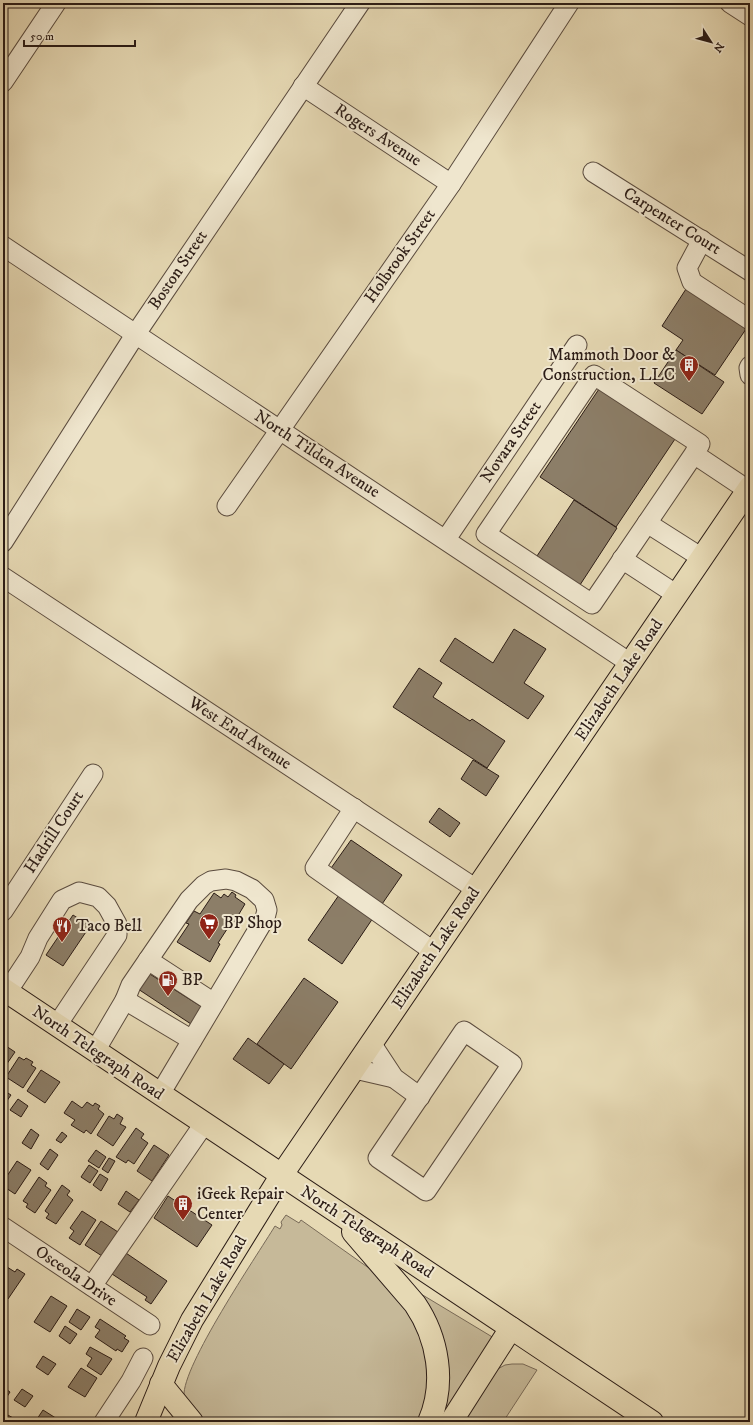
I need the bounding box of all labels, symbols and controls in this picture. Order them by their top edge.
scale bar [24,22,135,48]
north arrow [691,22,731,62]
text: 50 m [30,29,54,44]
text: N [710,40,727,55]
street label: Rogers Avenue [330,99,426,171]
street label: Carpenter Court [619,182,725,260]
street label: Holbrook Street [359,204,441,307]
street label: Boston Street [143,226,213,314]
place label: Mammoth Door & Construction, LLC [543,344,675,386]
building icon: Mammoth Door & Construction, LLC [678,354,700,382]
street label: Novara Street [476,396,547,487]
street label: North Tilden Avenue [250,405,384,503]
street label: Elizabeth Lake Road [570,614,668,745]
street label: West End Avenue [183,691,296,775]
street label: Hadrill Court [19,786,89,877]
street label: Elizabeth Lake Road [387,882,485,1013]
supermarket icon: BP Shop [198,912,220,940]
place label: BP Shop [223,912,282,934]
restaurant icon: Taco Bell [51,915,73,943]
place label: Taco Bell [76,915,142,937]
fuel station icon: BP [157,969,179,997]
place label: BP [182,969,203,991]
street label: North Telegraph Road [28,1001,169,1106]
street label: North Telegraph Road [296,1181,438,1284]
place label: iGeek Repair Center [197,1183,285,1225]
building icon: iGeek Repair Center [172,1193,194,1221]
street label: Elizabeth Lake Road [162,1231,252,1366]
street label: Osceola Drive [31,1241,121,1311]

